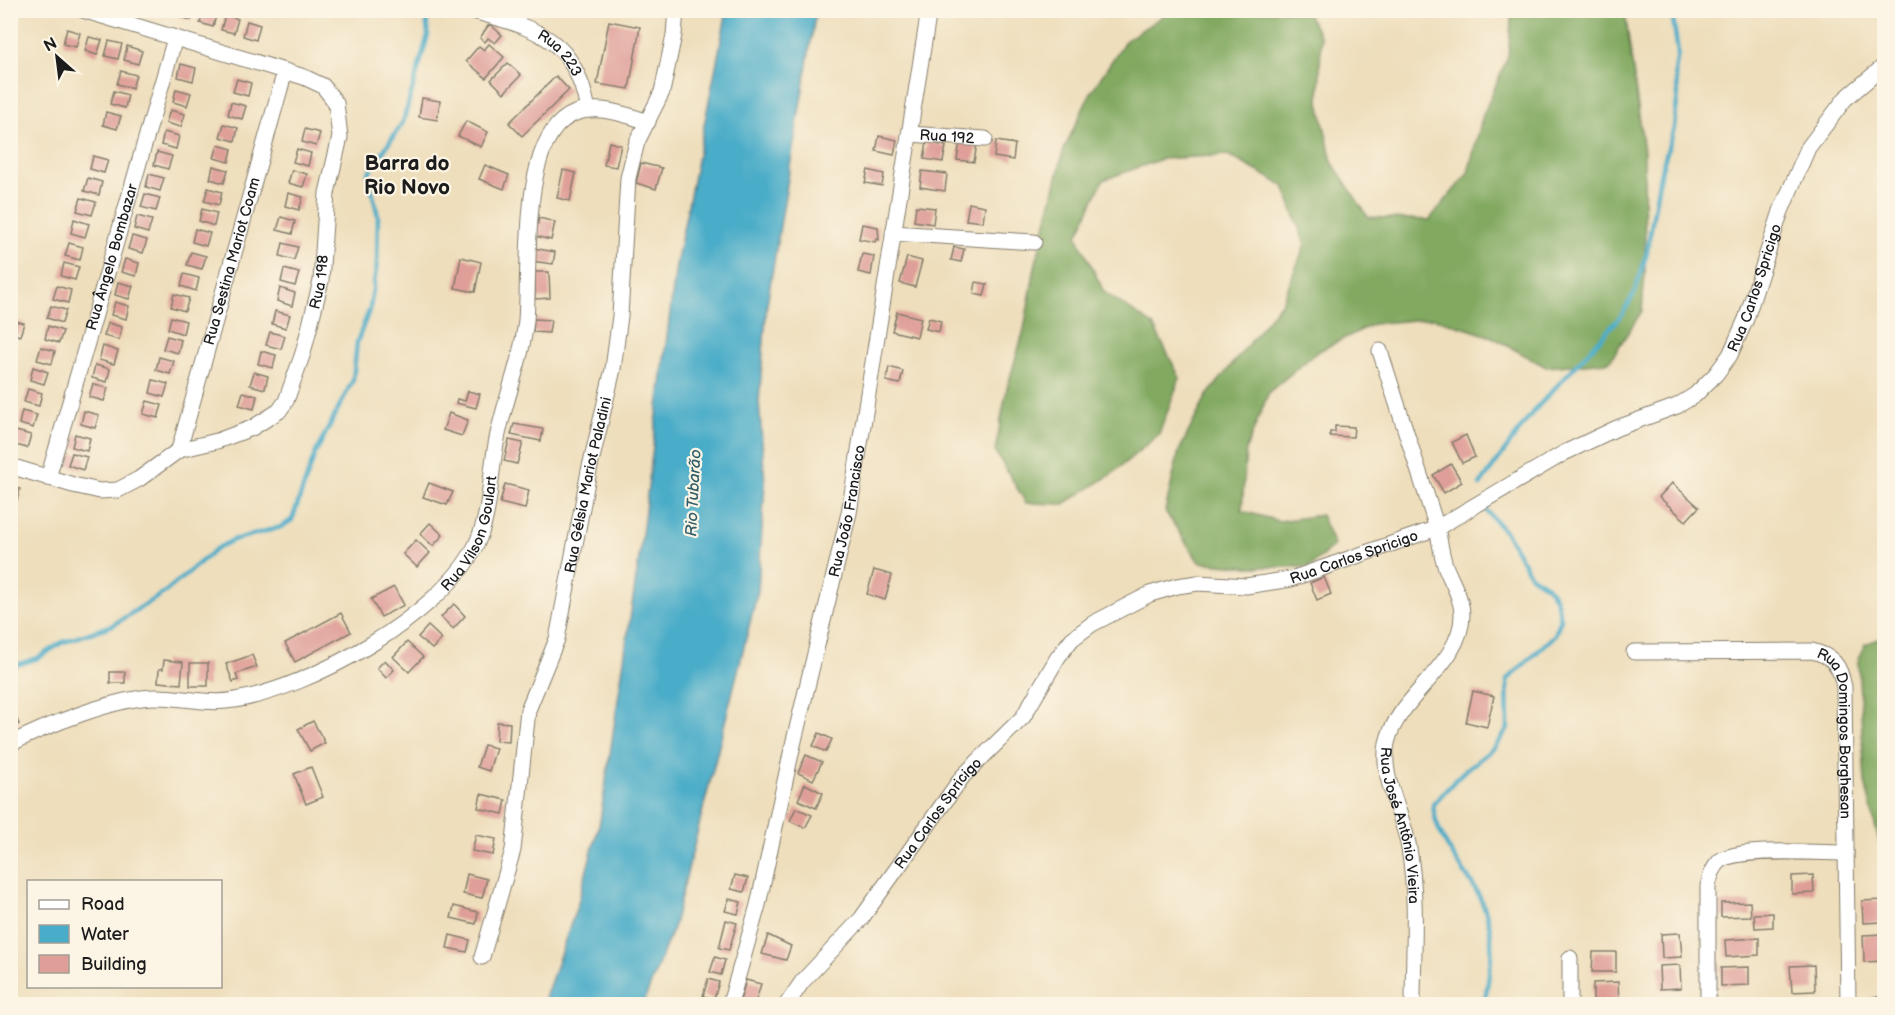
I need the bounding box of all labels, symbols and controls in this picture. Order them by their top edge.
street label: Rua 223 [534,25,586,79]
north arrow [27,27,87,87]
text: N [41,34,60,56]
street label: Rua 192 [919,125,975,148]
district label: Barra do Rio Novo [364,151,450,200]
street label: Rua Sestina Mariot Coam [199,175,264,347]
street label: Rua Ângelo Bombazar [82,181,142,333]
street label: Rua Carlos Spricigo [1723,221,1786,355]
street label: Rua 198 [305,254,332,311]
street label: Rua Gélsia Mariot Paladini [560,395,616,575]
street label: Rua João Francisco [824,443,869,579]
water label: Rio Tubarão [682,449,706,537]
street label: Rua Vilson Goulart [437,474,501,595]
street label: Rua Carlos Spricigo [1287,526,1421,588]
street label: Rua Domingos Borghesan [1814,644,1855,819]
street label: Rua José Antônio Vieira [1376,746,1424,904]
street label: Rua Carlos Spricigo [890,753,986,873]
legend [27,880,222,988]
text: Road [81,894,125,915]
text: Water [81,924,129,945]
text: Building [81,954,147,975]

